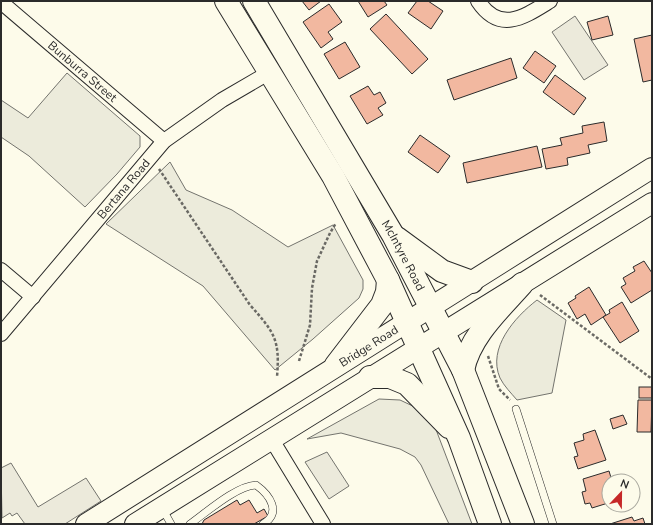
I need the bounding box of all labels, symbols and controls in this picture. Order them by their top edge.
street label: Bunburra Street [44,37,121,106]
street label: Bertana Road [94,155,154,222]
street label: McIntyre Road [378,217,429,294]
street label: Bridge Road [336,322,401,371]
north arrow [601,473,641,513]
text: N [618,476,631,493]

